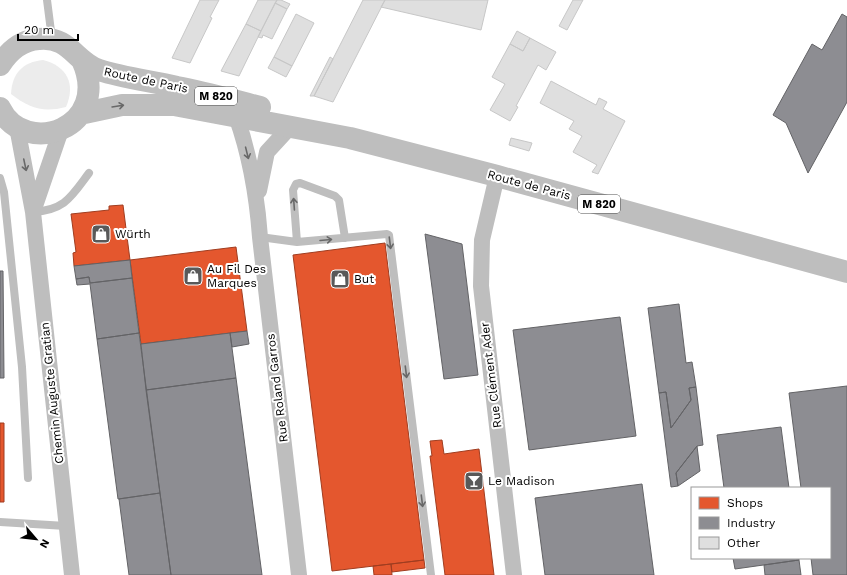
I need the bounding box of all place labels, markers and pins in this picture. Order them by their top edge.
shop icon: Würth [90,223,112,245]
place label: Würth [115,227,151,241]
place label: Au Fil Des Marques [207,262,266,290]
shop icon: Au Fil Des Marques [182,265,204,287]
shop icon: But [329,268,351,290]
place label: But [354,272,374,286]
bar icon: Le Madison [463,470,485,492]
place label: Le Madison [488,474,555,488]

